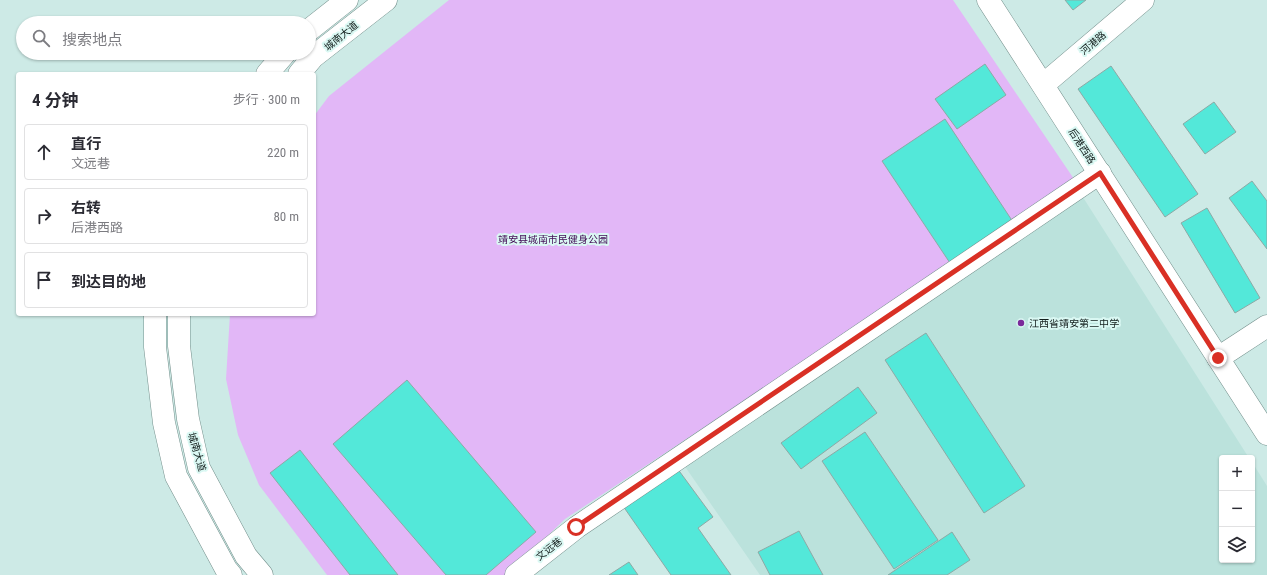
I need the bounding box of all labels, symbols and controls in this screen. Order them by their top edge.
search box [16,16,316,60]
street label: 城南大道 [322,19,360,53]
icon: search [30,27,52,49]
street label: 河港路 [1078,29,1108,57]
text: 搜索地点 [62,31,122,49]
text: 4 分钟 [32,90,79,110]
text: 步行 · 300 m [233,92,300,107]
street label: 后港西路 [1066,126,1098,166]
text: 直行 [71,135,101,153]
icon: ahead [33,141,55,163]
text: 220 m [267,145,299,160]
text: 文远巷 [71,156,110,171]
text: 右转 [71,199,101,217]
icon: right [33,205,55,227]
text: 80 m [273,209,299,224]
text: 后港西路 [71,220,123,235]
park label: 靖安县城南市民健身公园 [498,234,608,245]
icon: arrive [33,269,55,291]
text: 到达目的地 [71,273,146,291]
marker: 江西省靖安第二中学 [1016,318,1026,328]
place label: 江西省靖安第二中学 [1029,318,1119,329]
route end [1209,349,1227,367]
street label: 城南大道 [186,431,208,473]
map controls [1219,455,1255,563]
button: + [1219,455,1255,491]
button: − [1219,491,1255,527]
route start [567,518,585,536]
button: layers [1219,527,1255,563]
street label: 文远巷 [534,535,564,563]

